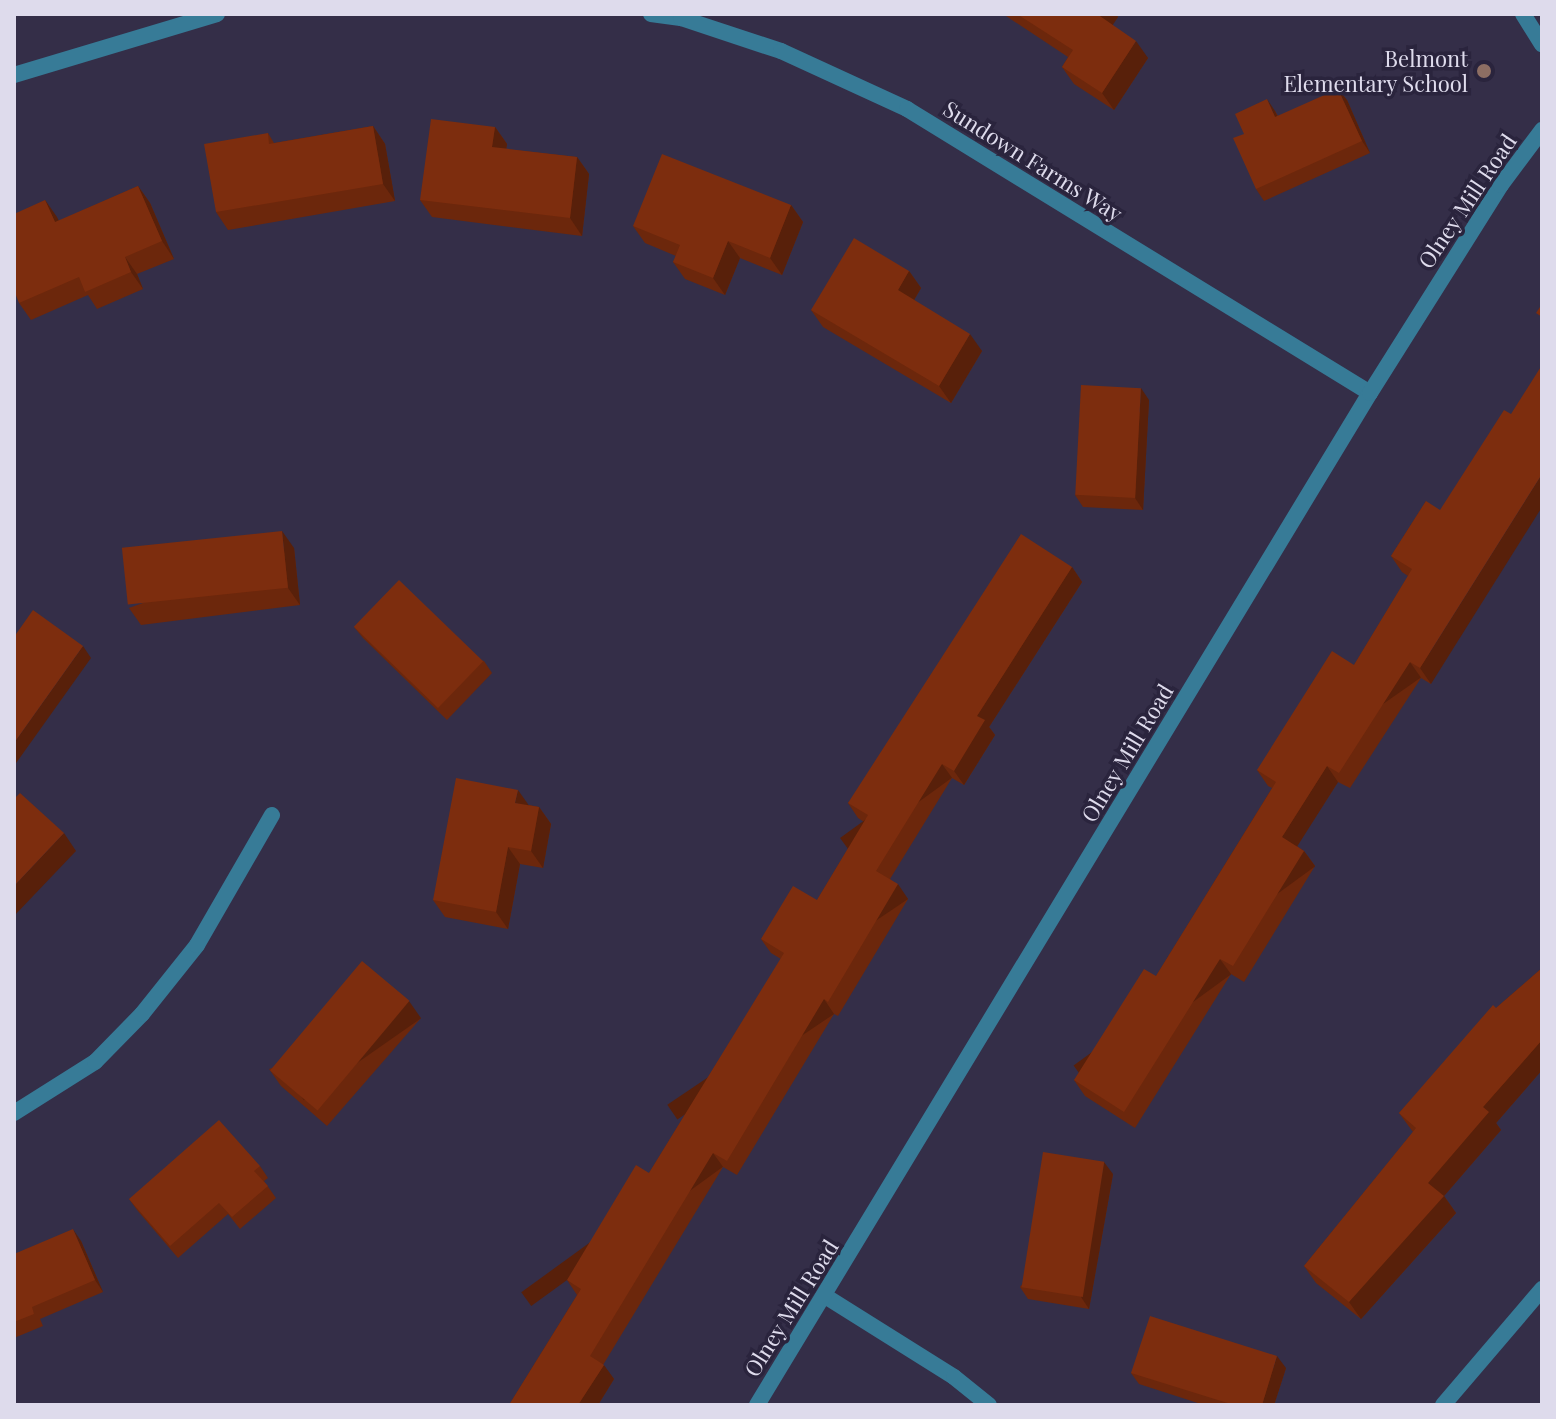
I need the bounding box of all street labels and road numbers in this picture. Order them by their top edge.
street label: Sundown Farms Way [938,95,1128,227]
street label: Olney Mill Road [1412,129,1522,273]
street label: Olney Mill Road [1075,679,1179,827]
street label: Olney Mill Road [738,1235,844,1381]

